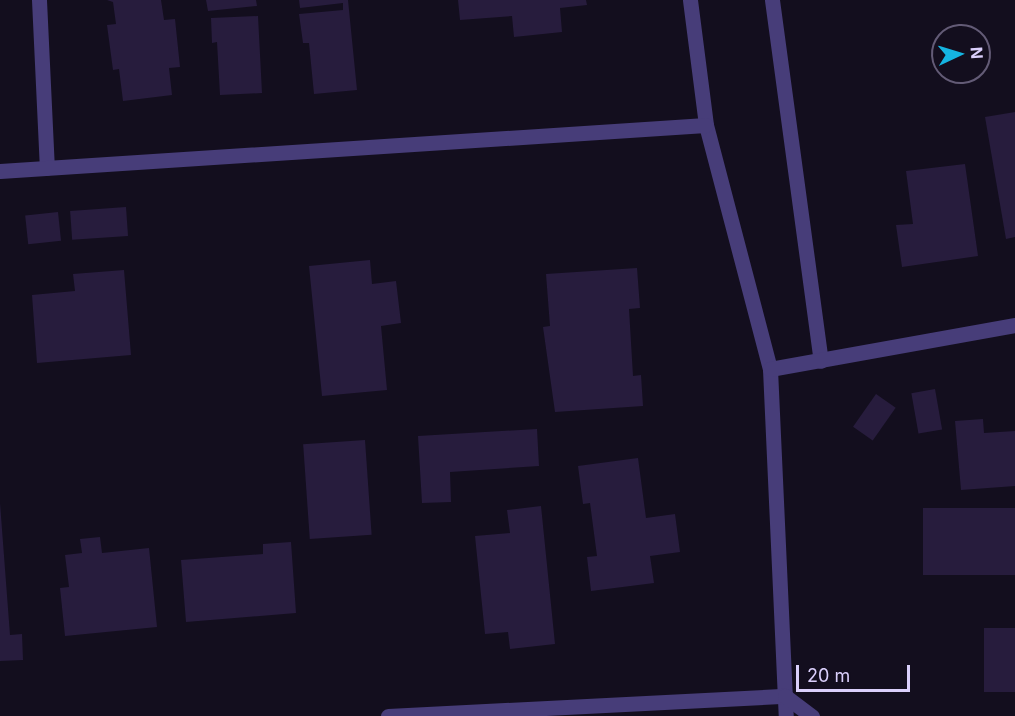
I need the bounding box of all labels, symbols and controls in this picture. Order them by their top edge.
north arrow [931,24,991,84]
text: N [967,46,987,60]
scale bar [799,653,913,691]
text: 20 m [807,665,850,686]

